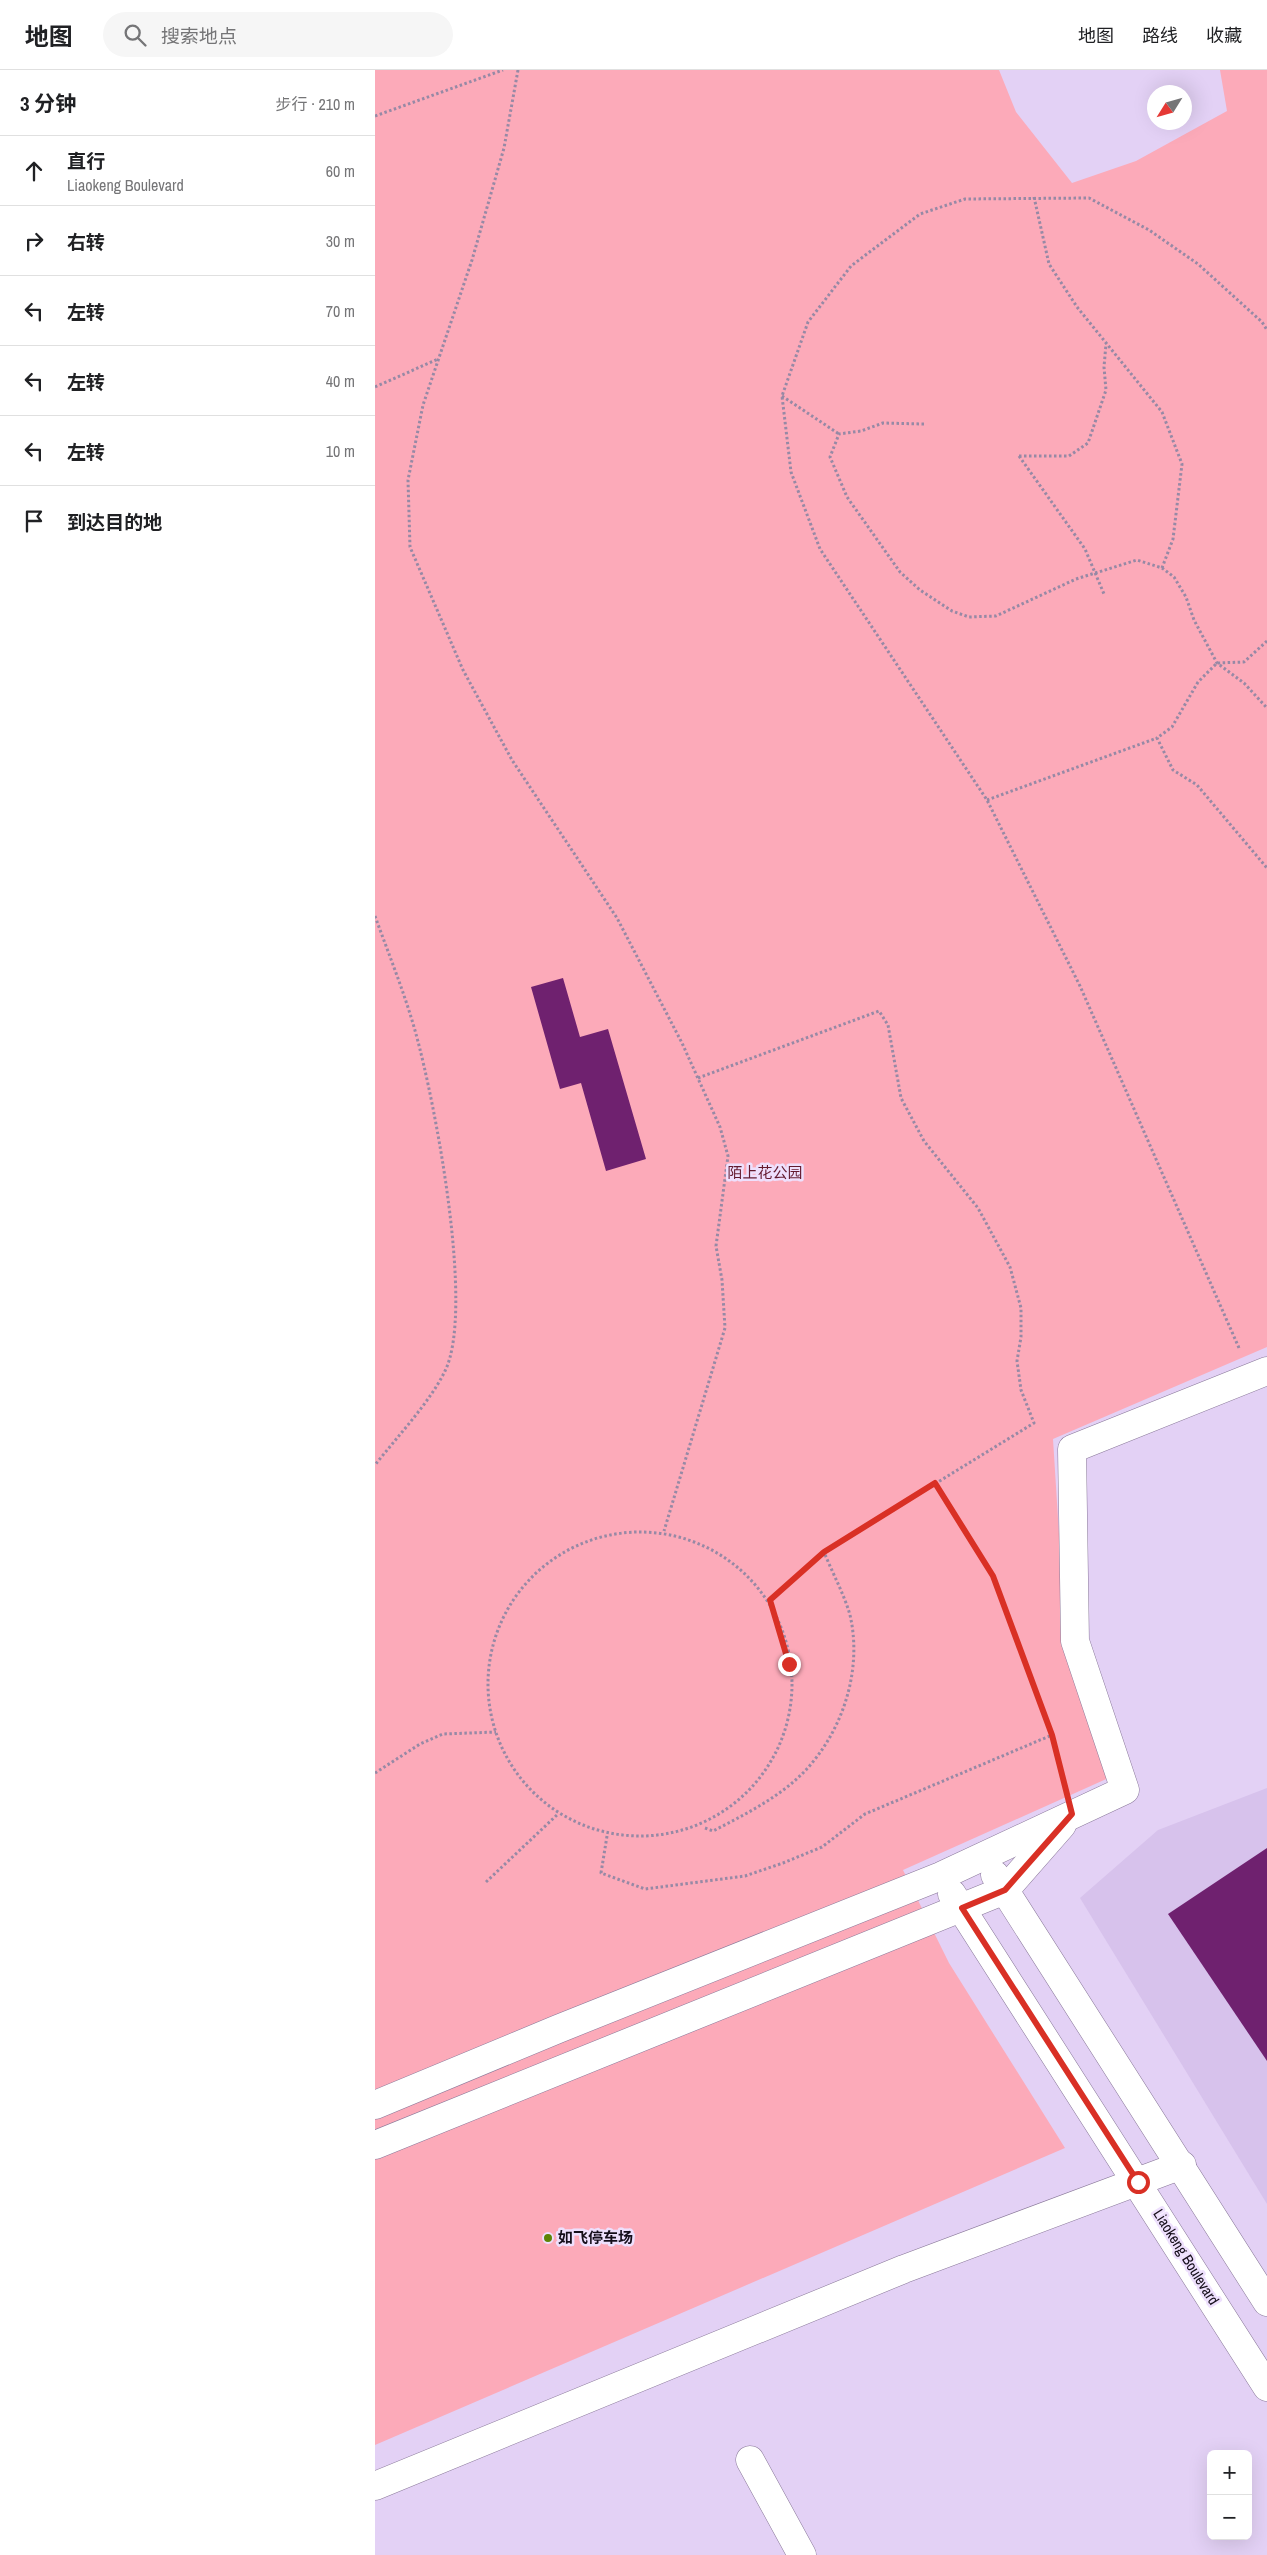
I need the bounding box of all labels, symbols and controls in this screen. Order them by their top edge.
search box [103,12,453,57]
text: 地图 [25,20,73,52]
icon: search [121,21,149,49]
text: 搜索地点 [161,23,237,49]
text: 地图 [1078,23,1114,48]
text: 路线 [1142,23,1178,48]
text: 收藏 [1206,23,1242,48]
north arrow [1147,85,1192,130]
text: 3 分钟 [20,89,76,118]
text: 步行 · 210 m [276,93,355,115]
text: 直行 [67,148,105,174]
icon: ahead [20,157,48,185]
text: 60 m [326,160,355,182]
text: Liaokeng Boulevard [67,174,184,196]
icon: right [20,227,48,255]
text: 右转 [67,229,105,255]
text: 30 m [326,230,355,252]
icon: left [20,297,48,325]
text: 左转 [67,299,105,325]
text: 70 m [326,300,355,322]
icon: left [20,367,48,395]
text: 左转 [67,369,105,395]
text: 40 m [326,370,355,392]
icon: left [20,437,48,465]
text: 左转 [67,439,105,465]
text: 10 m [326,440,355,462]
icon: arrive [20,507,48,535]
text: 到达目的地 [67,509,162,535]
park label: 陌上花公园 [727,1162,803,1183]
route end [778,1653,801,1676]
route start [1127,2171,1150,2194]
street label: Liaokeng Boulevard [1149,2205,1224,2309]
place label: 如飞停车场 [558,2227,633,2248]
marker: 如飞停车场 [542,2232,554,2244]
map controls [1207,2450,1252,2540]
button: + [1207,2450,1252,2495]
button: − [1207,2495,1252,2540]

